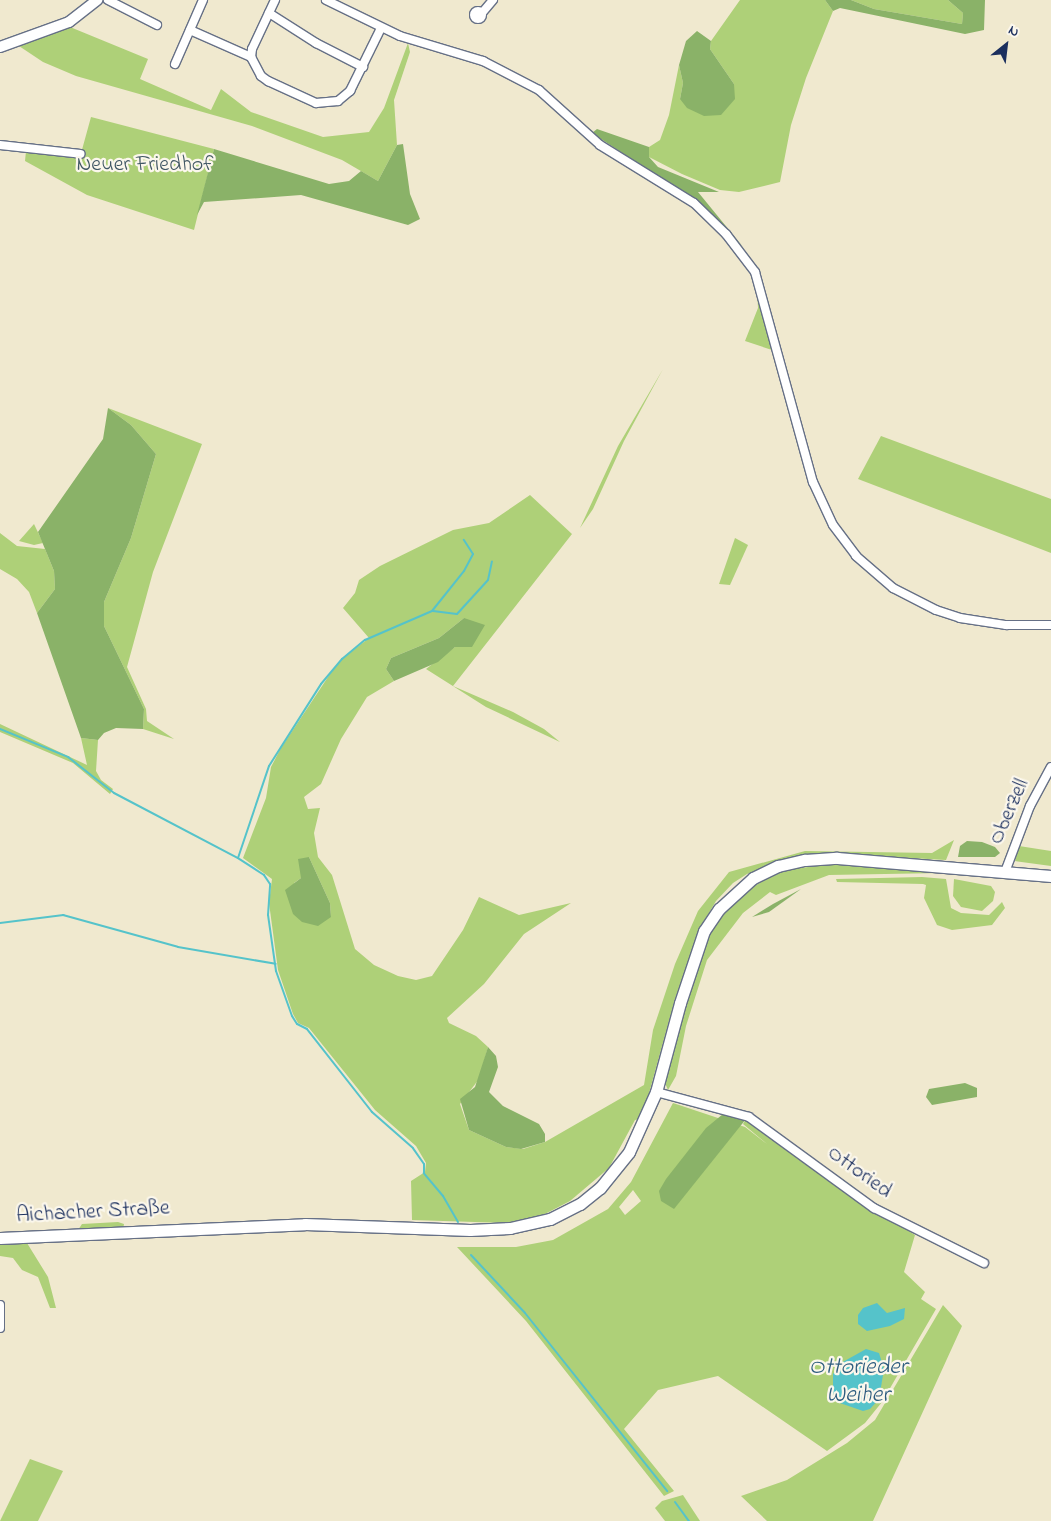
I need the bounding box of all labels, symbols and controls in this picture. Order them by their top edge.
north arrow [981,20,1031,70]
text: N [1004,20,1023,43]
park label: Neuer Friedhof [77,153,213,179]
street label: Oberzell [984,775,1036,849]
street label: Ottoried [821,1141,897,1205]
street label: Aichacher Straße [16,1196,170,1230]
water label: Ottorieder Weiher [809,1354,907,1410]

